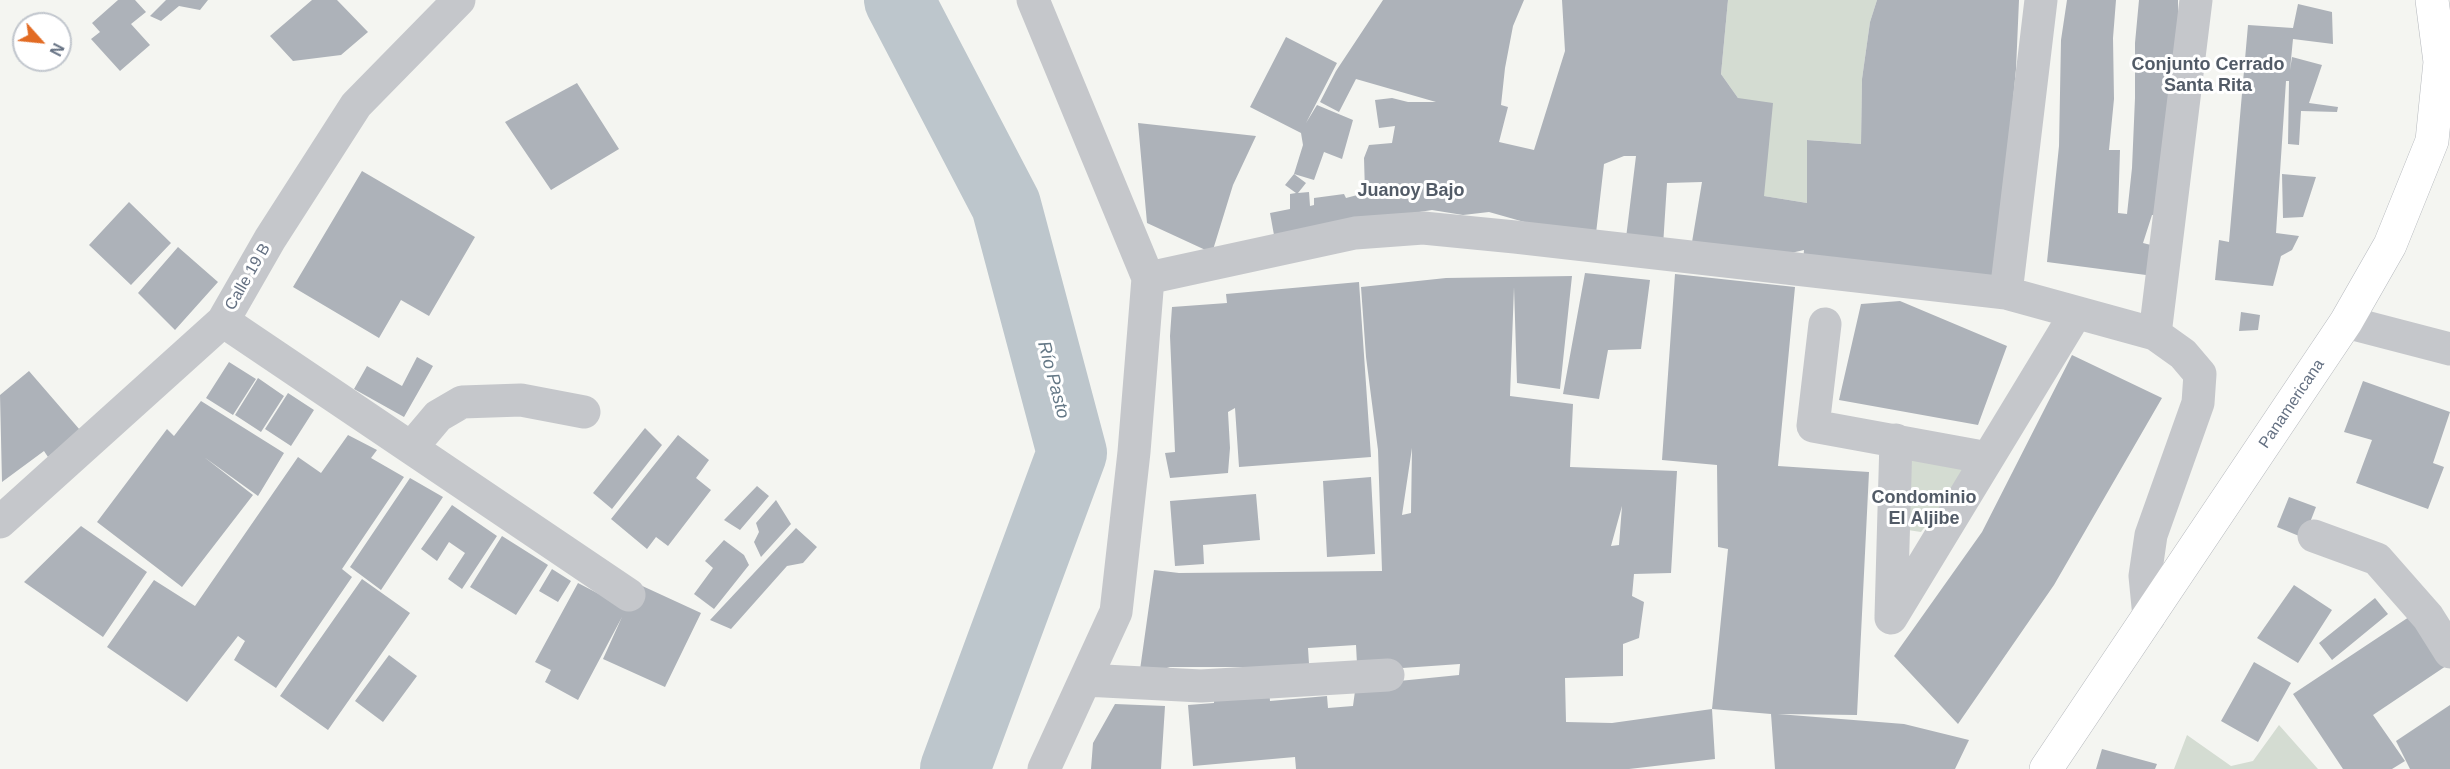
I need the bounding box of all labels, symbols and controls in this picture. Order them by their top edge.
north arrow [12,12,72,72]
text: N [47,40,67,59]
district label: Conjunto Cerrado Santa Rita [2132,54,2284,97]
district label: Juanoy Bajo [1357,180,1465,202]
street label: Calle 19 B [221,240,275,314]
water label: Río Pasto [1032,339,1074,421]
street label: Panamericana [2255,356,2329,452]
district label: Condominio El Aljibe [1872,487,1976,530]

